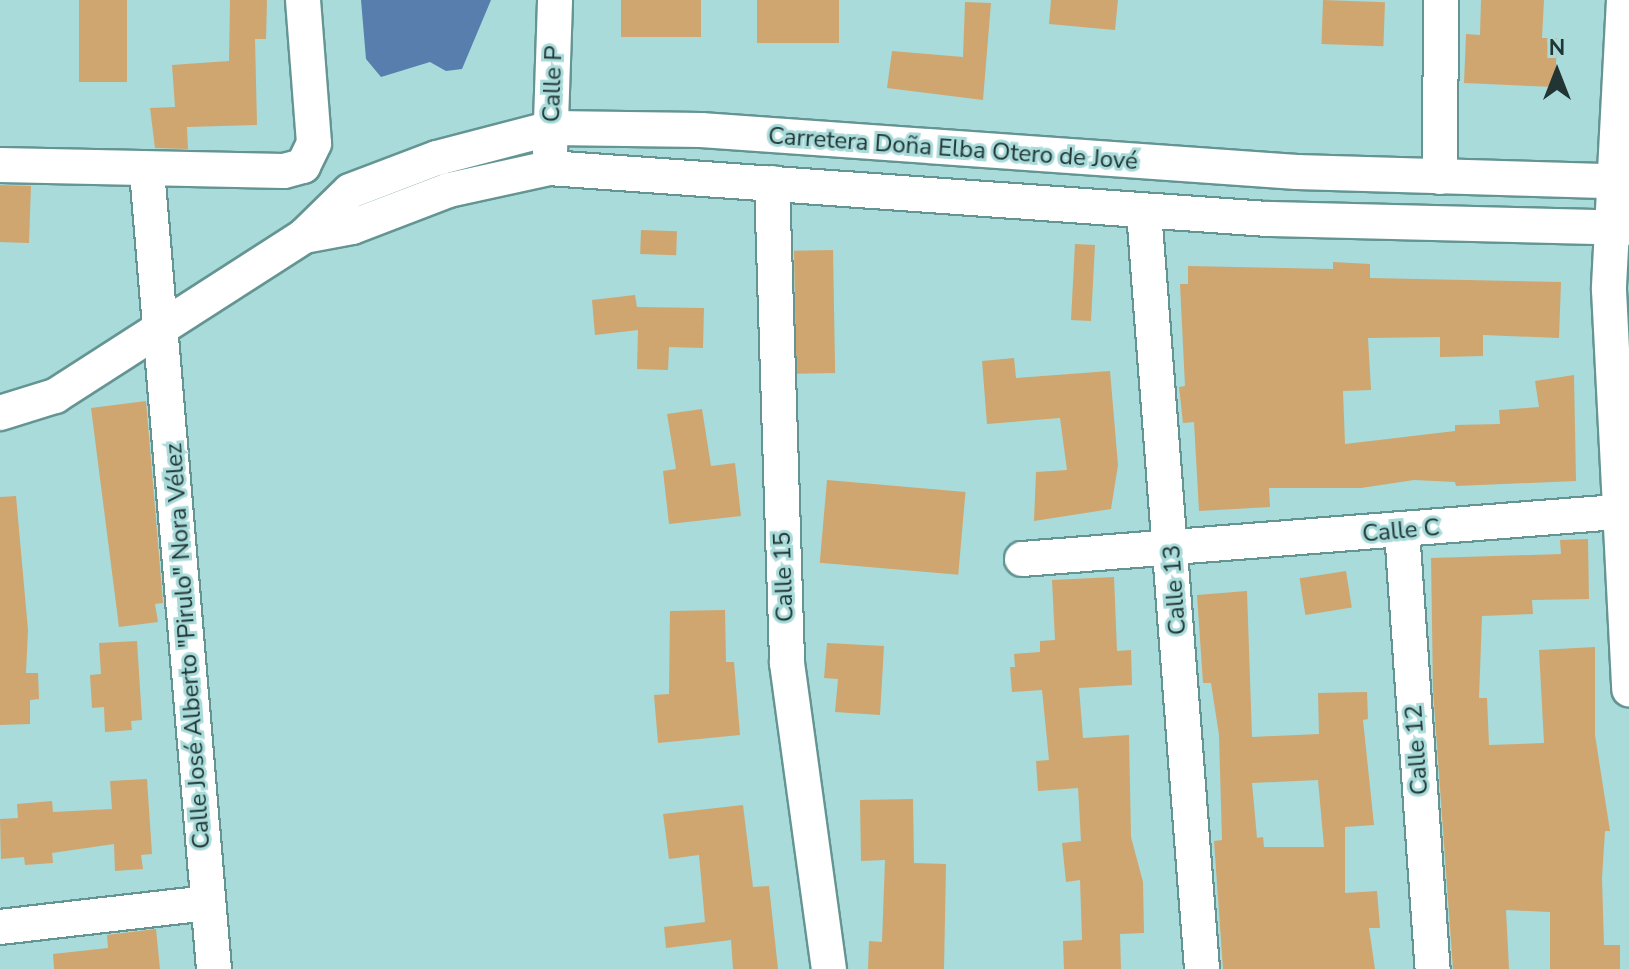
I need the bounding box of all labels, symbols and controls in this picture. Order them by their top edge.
north arrow [1517,32,1597,112]
text: N [1549,33,1565,63]
street label: Calle P [537,45,569,123]
street label: Carretera Doña Elba Otero de Jové [767,122,1139,176]
street label: Calle José Alberto "Pirulo" Nora Vélez [159,442,217,850]
street label: Calle C [1361,513,1441,549]
street label: Calle 15 [768,531,800,623]
street label: Calle 13 [1157,544,1193,636]
street label: Calle 12 [1399,704,1435,796]

